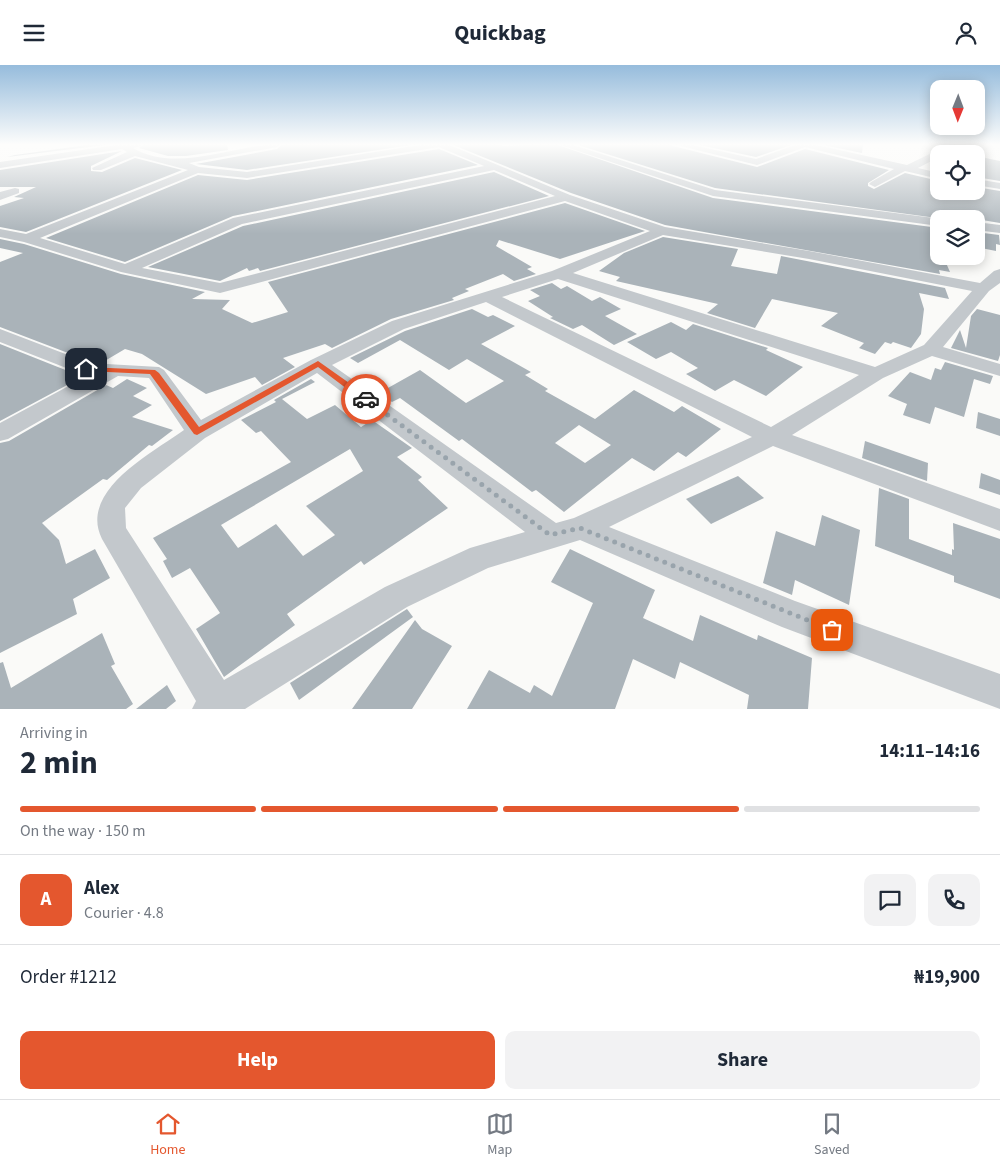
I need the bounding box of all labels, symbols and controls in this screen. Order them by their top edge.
text: Quickbag [454,17,546,49]
icon: menu [20,19,48,47]
icon: person [952,19,980,47]
north arrow [930,80,985,135]
map controls [930,80,985,265]
button: locate [930,145,985,200]
button: layers [930,210,985,265]
pin [65,348,107,390]
icon: home [72,355,100,383]
courier [341,374,391,424]
icon: car [352,385,380,413]
pin [811,609,853,651]
icon: bag [818,616,846,644]
text: Arriving in [20,722,88,744]
text: 14:11–14:16 [879,738,980,765]
text: 2 min [20,740,98,786]
text: On the way · 150 m [20,820,145,842]
button: chat [864,874,916,926]
button: phone [928,874,980,926]
text: Alex [84,875,120,902]
text: A [41,886,51,913]
text: Courier · 4.8 [84,902,164,924]
text: Order #1212 [20,964,117,991]
text: ₦19,900 [914,964,980,991]
button: Help [20,1031,495,1089]
button: Share [505,1031,980,1089]
tab: Home [150,1110,185,1160]
tab: Map [486,1110,514,1160]
tab: Saved [814,1110,850,1160]

